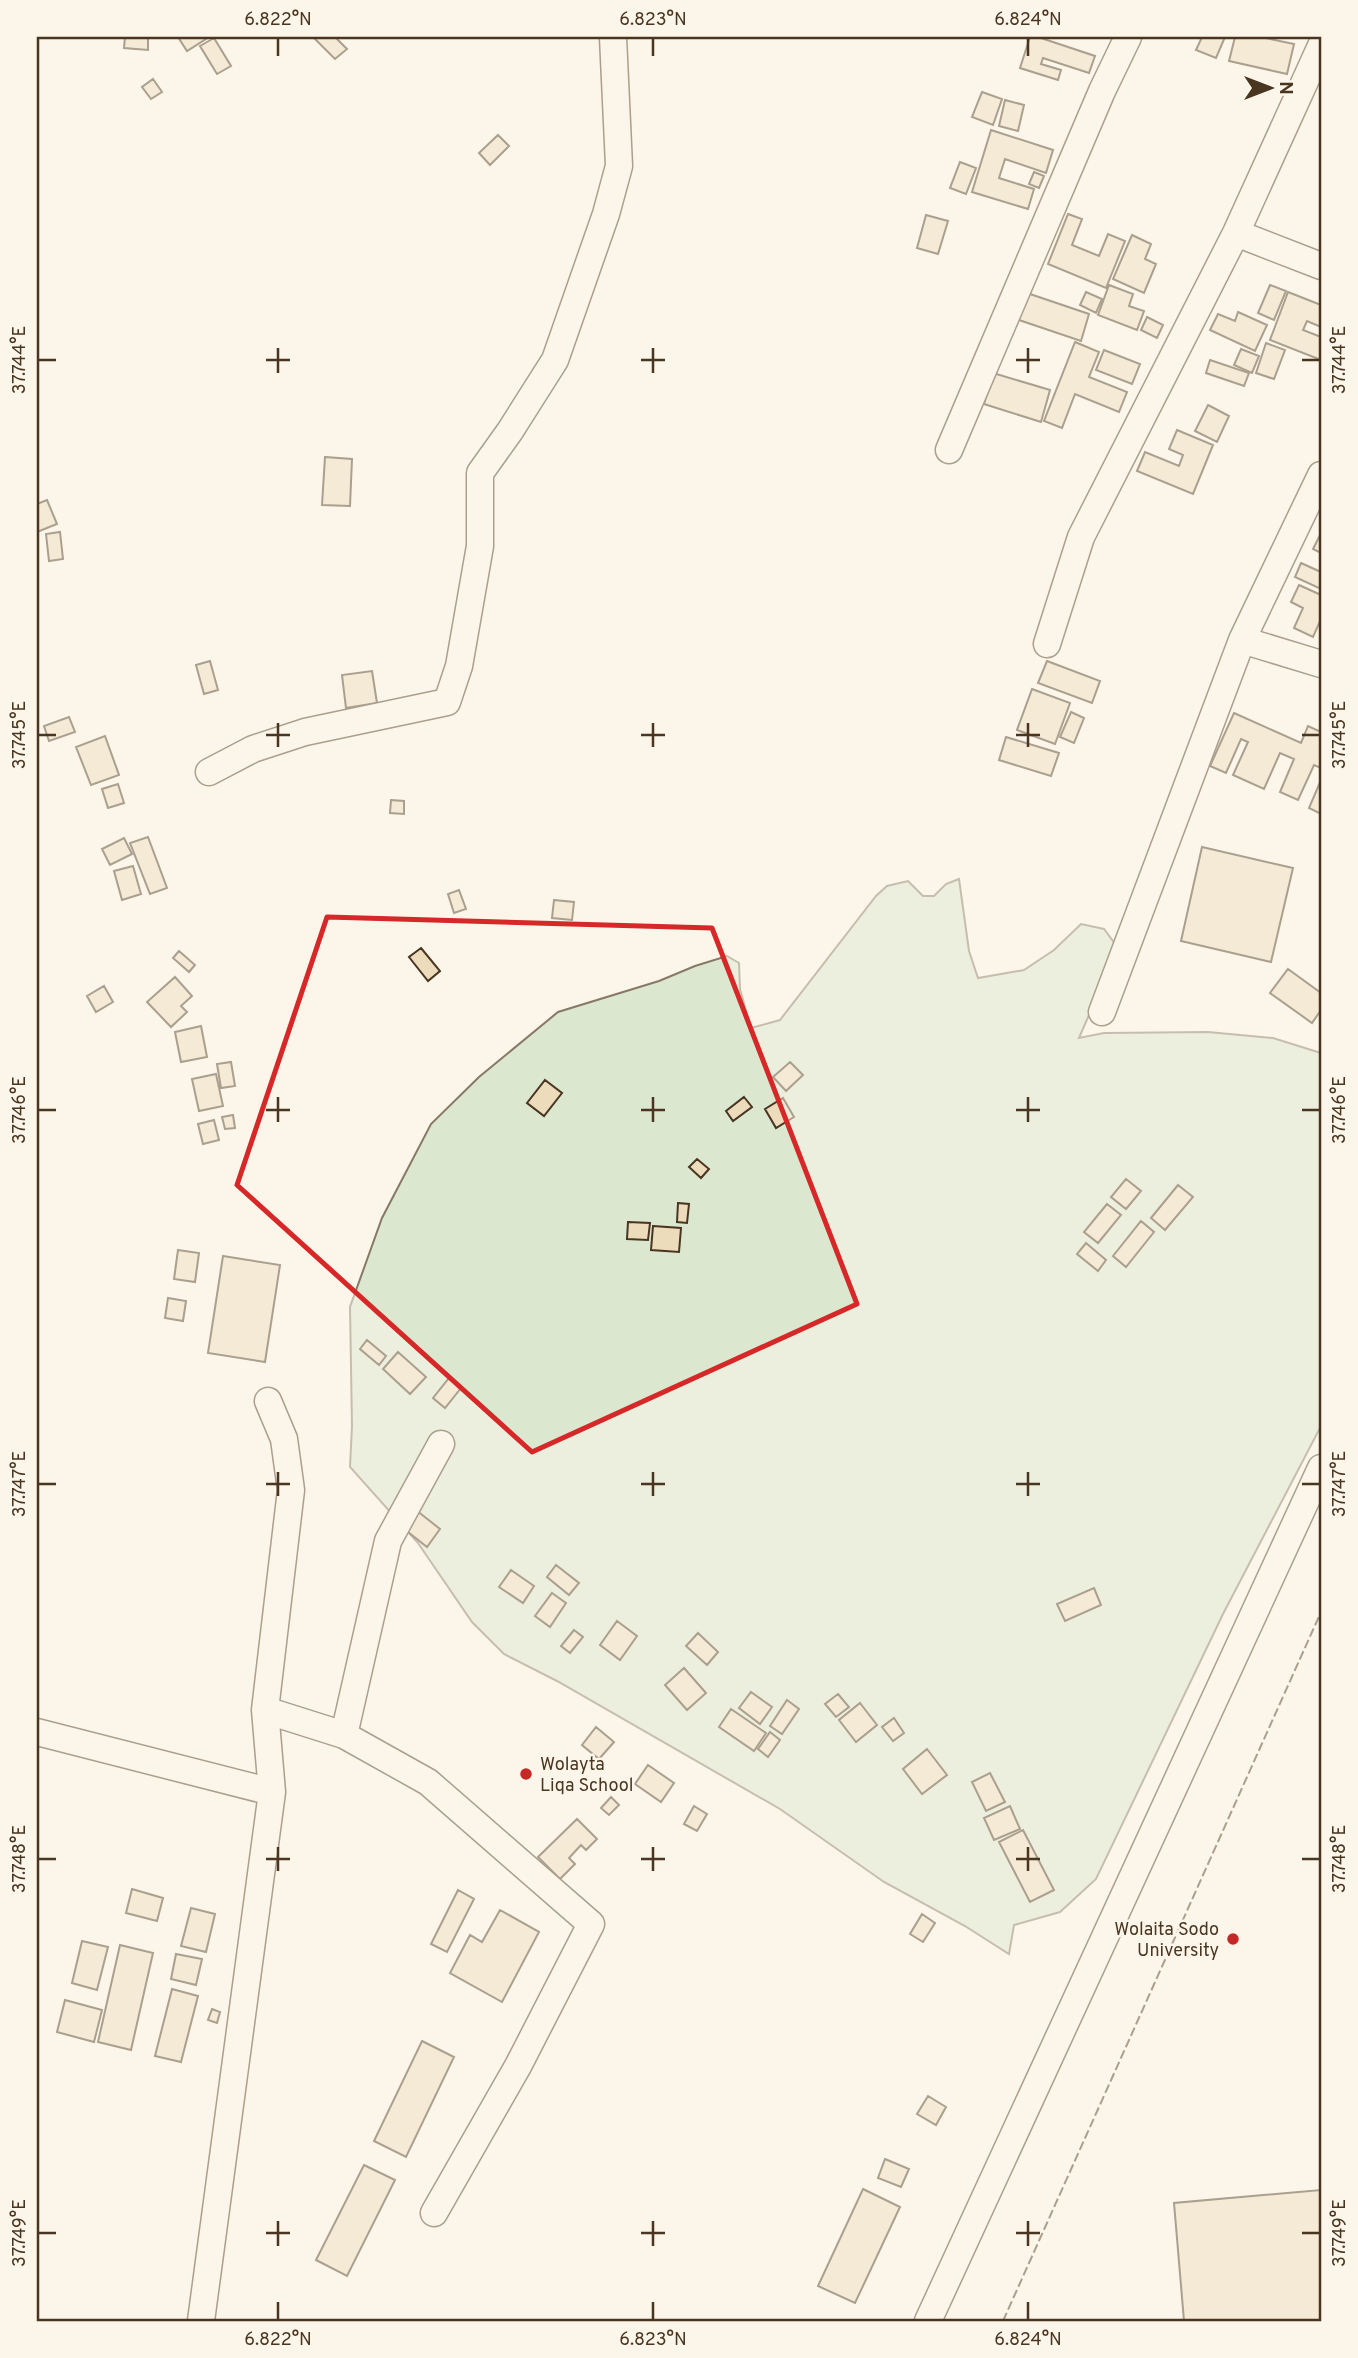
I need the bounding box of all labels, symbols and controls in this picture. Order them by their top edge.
text: 6.822°N [244,9,312,32]
text: 6.823°N [619,9,687,32]
text: 6.824°N [994,9,1062,32]
north arrow [1236,52,1306,122]
text: N [1273,81,1297,95]
text: 37.744°E [9,326,32,394]
text: 37.744°E [1329,326,1352,394]
text: 37.745°E [9,701,32,769]
text: 37.745°E [1329,701,1352,769]
text: 37.746°E [9,1076,32,1144]
text: 37.746°E [1329,1076,1352,1144]
text: 37.747°E [9,1451,32,1517]
text: 37.747°E [1329,1451,1352,1517]
place label: Wolayta Liqa School [540,1754,634,1798]
marker: Wolayta Liqa School [518,1766,534,1782]
text: 37.748°E [9,1825,32,1893]
text: 37.748°E [1329,1825,1352,1893]
place label: Wolaita Sodo University [1114,1919,1219,1963]
marker: Wolaita Sodo University [1225,1931,1241,1947]
text: 37.749°E [9,2199,32,2267]
text: 37.749°E [1329,2199,1352,2267]
text: 6.822°N [244,2329,312,2352]
text: 6.823°N [619,2329,687,2352]
text: 6.824°N [994,2329,1062,2352]

